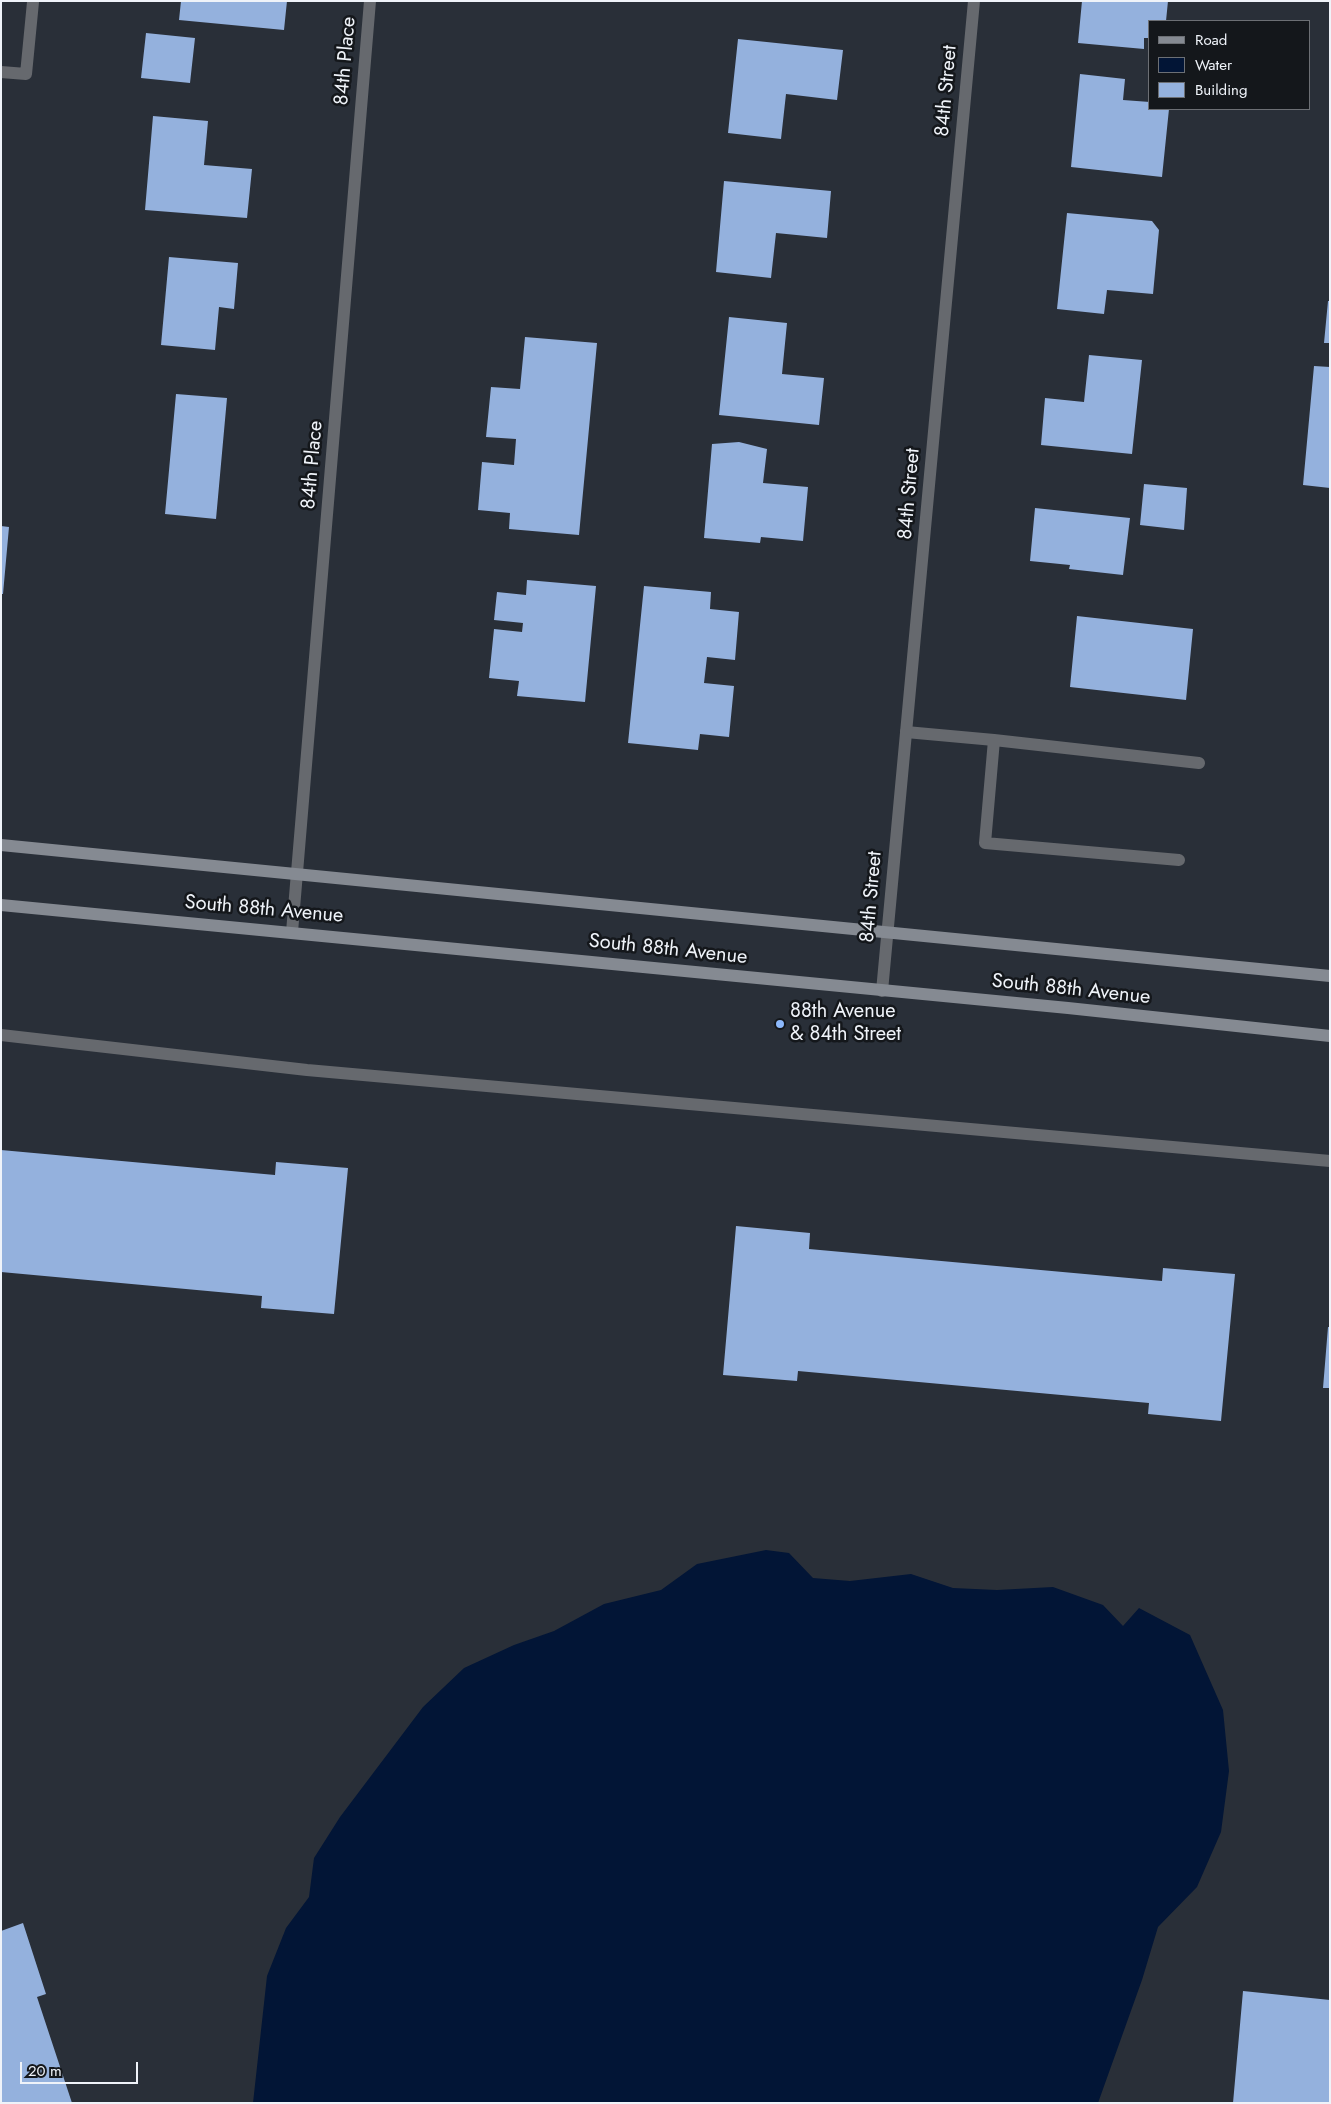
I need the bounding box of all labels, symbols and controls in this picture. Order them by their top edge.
street label: 84th Place [330,16,362,106]
legend [1148,20,1311,110]
text: Road [1195,29,1227,51]
street label: 84th Street [931,44,963,138]
text: Water [1195,54,1232,76]
text: Building [1195,79,1247,101]
street label: 84th Place [297,420,329,510]
street label: 84th Street [894,447,926,541]
street label: 84th Street [856,850,888,944]
street label: South 88th Avenue [184,891,344,929]
street label: South 88th Avenue [588,930,748,970]
street label: South 88th Avenue [991,970,1151,1010]
place label: 88th Avenue & 84th Street [790,1000,901,1047]
marker: 88th Avenue & 84th Street [774,1018,786,1030]
scale bar [22,2052,140,2084]
text: 20 m [28,2060,62,2082]

